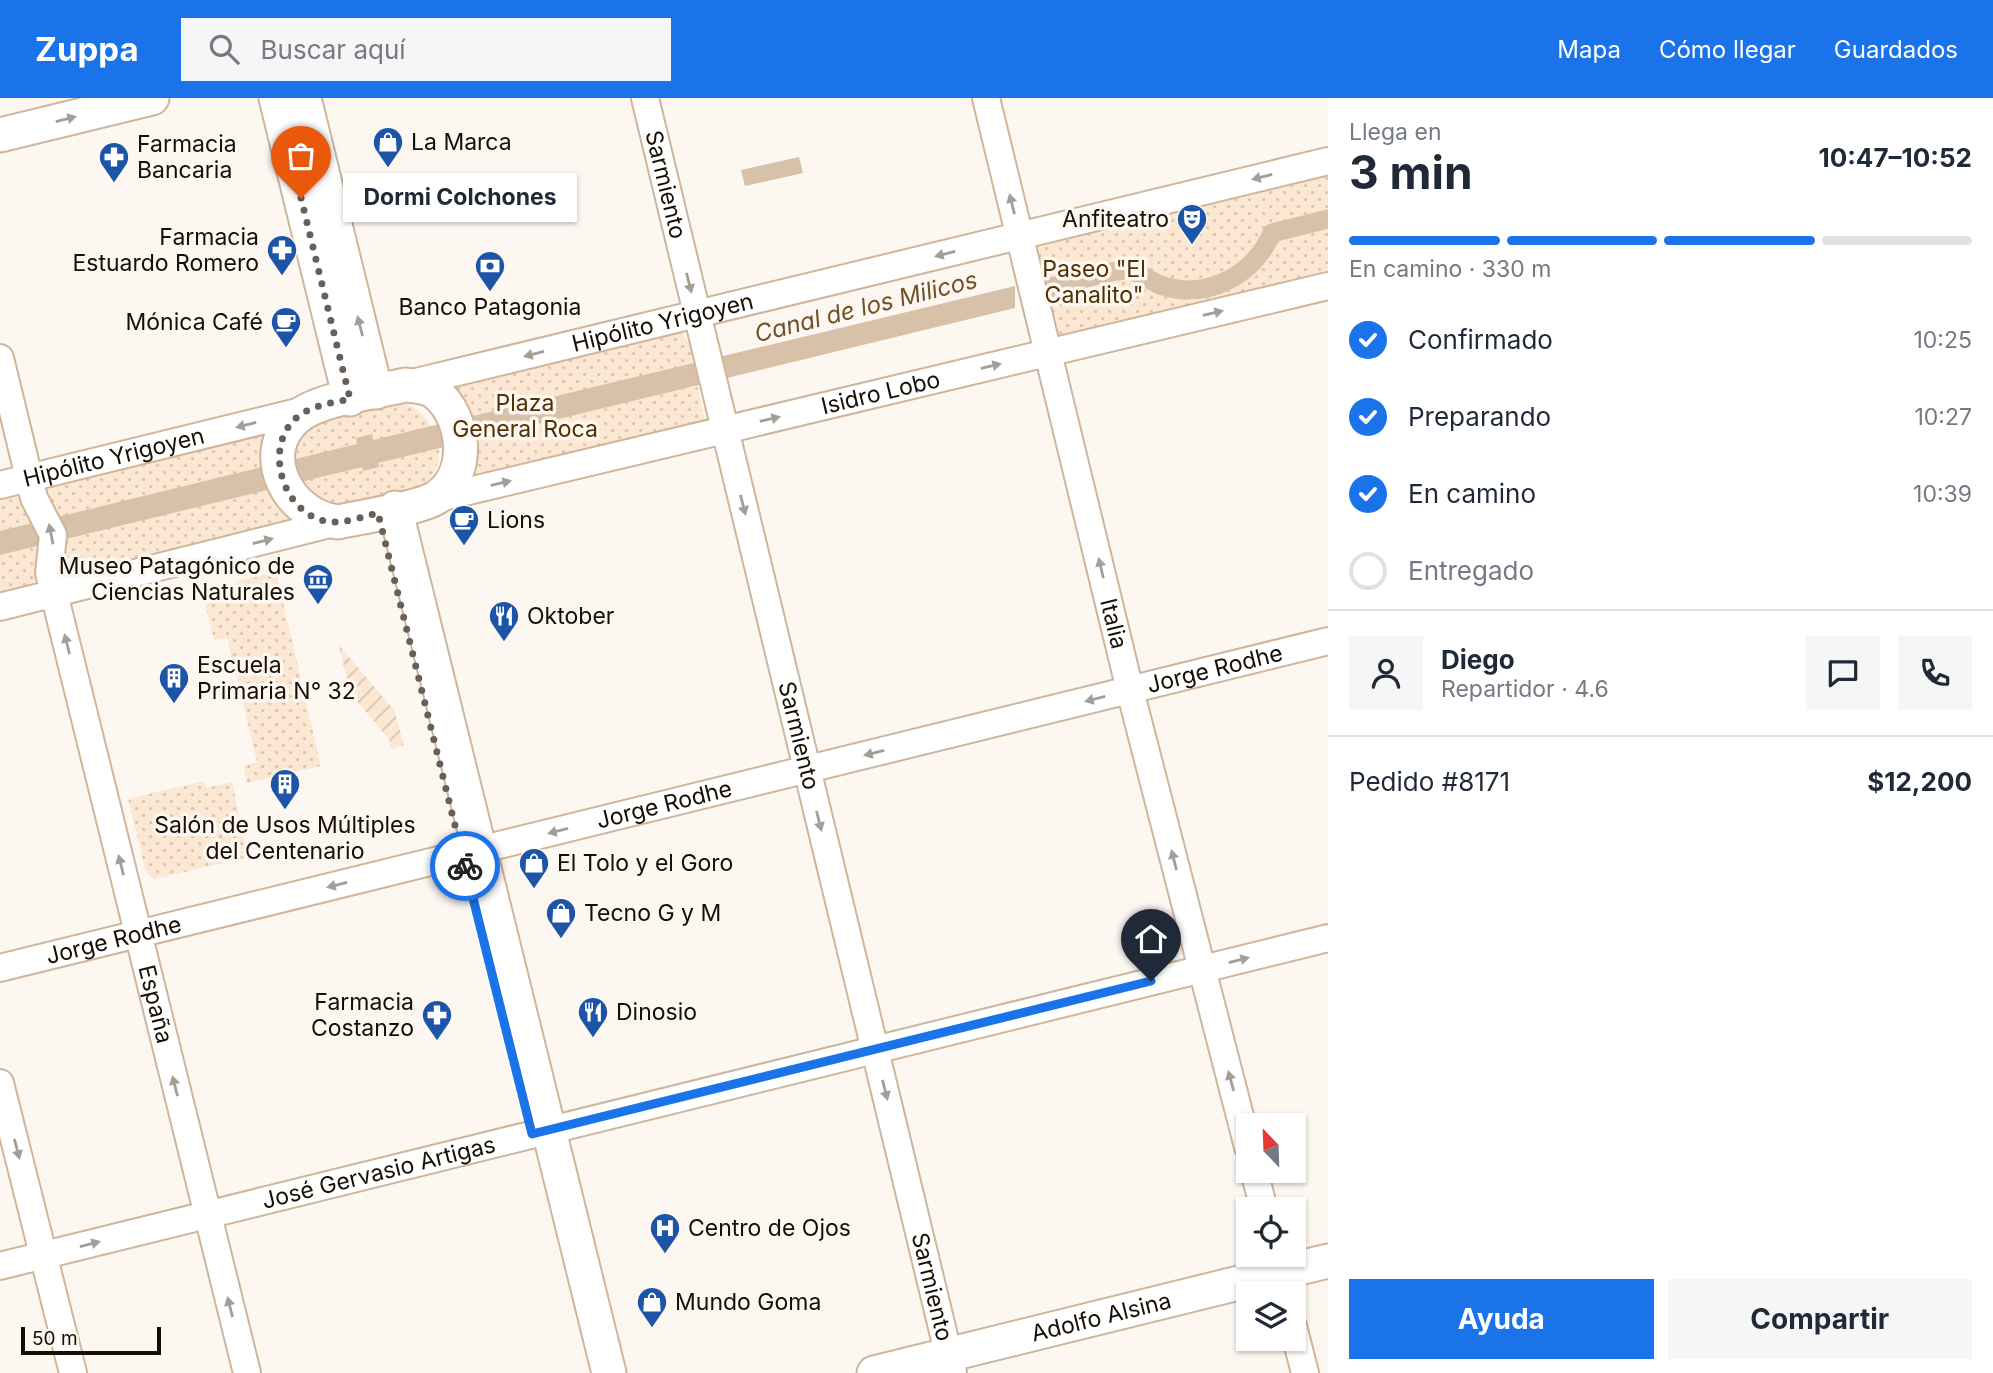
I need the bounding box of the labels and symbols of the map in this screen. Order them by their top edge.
one-way arrow [55,113,77,124]
shop icon: La Marca [371,125,405,169]
pin [271,126,331,198]
street label: Sarmiento [639,127,692,242]
place label: La Marca [411,128,512,156]
place label: Farmacia Bancaria [137,130,237,184]
pharmacy icon: Farmacia Bancaria [97,140,131,184]
one-way arrow [1251,172,1273,183]
callout: Dormi Colchones [343,174,578,222]
one-way arrow [1006,193,1017,215]
theatre icon: Anfiteatro [1175,202,1209,246]
place label: Anfiteatro [1062,205,1169,233]
place label: Farmacia Estuardo Romero [72,223,259,277]
pharmacy icon: Farmacia Estuardo Romero [265,233,299,277]
bank icon: Banco Patagonia [473,249,507,293]
one-way arrow [934,249,956,260]
park label: Paseo "El Canalito" [1042,255,1146,309]
water label: Canal de los Milicos [751,265,980,348]
one-way arrow [684,272,695,294]
street label: Hipólito Yrigoyen [569,287,756,358]
place label: Banco Patagonia [398,293,582,321]
cafe icon: Mónica Café [269,305,303,349]
place label: Mónica Café [126,308,263,336]
one-way arrow [1202,308,1224,319]
one-way arrow [354,315,365,337]
one-way arrow [523,349,545,360]
one-way arrow [981,360,1003,371]
street label: Isidro Lobo [818,365,943,420]
park label: Plaza General Roca [452,389,598,443]
one-way arrow [759,413,781,424]
one-way arrow [235,420,257,431]
street label: Hipólito Yrigoyen [20,421,207,493]
one-way arrow [490,477,512,488]
one-way arrow [738,494,749,516]
cafe icon: Lions [447,503,481,547]
place label: Lions [487,506,545,534]
one-way arrow [45,523,56,545]
one-way arrow [253,535,275,546]
place label: Museo Patagónico de Ciencias Naturales [59,552,295,606]
one-way arrow [1096,557,1107,579]
museum icon: Museo Patagónico de Ciencias Naturales [301,562,335,606]
street label: Italia [1094,596,1134,652]
restaurant icon: Oktober [487,599,521,643]
place label: Oktober [527,602,615,630]
one-way arrow [61,633,72,655]
street label: Jorge Rodhe [1144,639,1285,699]
place label: Escuela Primaria N° 32 [197,651,356,705]
building icon: Escuela Primaria N° 32 [157,661,191,705]
street label: Sarmiento [772,679,826,793]
one-way arrow [1084,694,1106,705]
one-way arrow [863,748,885,759]
building icon: Salón de Usos Múltiples del Centenario [268,767,302,811]
street label: Jorge Rodhe [594,774,735,835]
one-way arrow [814,810,825,832]
place label: Salón de Usos Múltiples del Centenario [154,811,416,865]
one-way arrow [547,826,569,837]
courier [430,831,500,901]
shop icon: El Tolo y el Goro [517,846,551,890]
place label: El Tolo y el Goro [557,849,733,877]
one-way arrow [1168,849,1179,871]
one-way arrow [115,854,126,876]
one-way arrow [326,880,348,891]
shop icon: Tecno G y M [544,896,578,940]
place label: Tecno G y M [584,899,721,927]
pin [1121,909,1181,981]
street label: Jorge Rodhe [43,910,184,970]
one-way arrow [1228,954,1250,965]
street label: España [133,962,179,1046]
place label: Farmacia Costanzo [311,988,414,1042]
restaurant icon: Dinosio [576,995,610,1039]
pharmacy icon: Farmacia Costanzo [420,998,454,1042]
place label: Dinosio [616,998,697,1026]
one-way arrow [1225,1069,1236,1091]
one-way arrow [169,1075,180,1097]
one-way arrow [879,1079,890,1101]
north arrow [1236,1113,1306,1183]
street label: José Gervasio Artigas [259,1130,498,1215]
one-way arrow [12,1138,23,1160]
hospital icon: Centro de Ojos [648,1211,682,1255]
place label: Centro de Ojos [688,1214,851,1242]
street label: Sarmiento [906,1230,959,1344]
one-way arrow [79,1238,101,1249]
shop icon: Mundo Goma [635,1285,669,1329]
street label: Adolfo Alsina [1028,1286,1174,1348]
place label: Mundo Goma [675,1288,821,1316]
one-way arrow [224,1296,235,1318]
scale bar [21,1324,161,1356]

